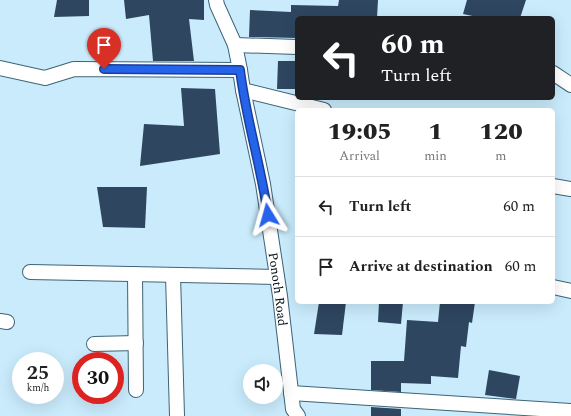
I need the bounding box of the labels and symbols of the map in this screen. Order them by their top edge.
pin [87,28,121,69]
position arrow [247,194,289,236]
street label: Ponoth Road [262,251,292,327]
speed limit sign: 30 [72,352,124,404]

